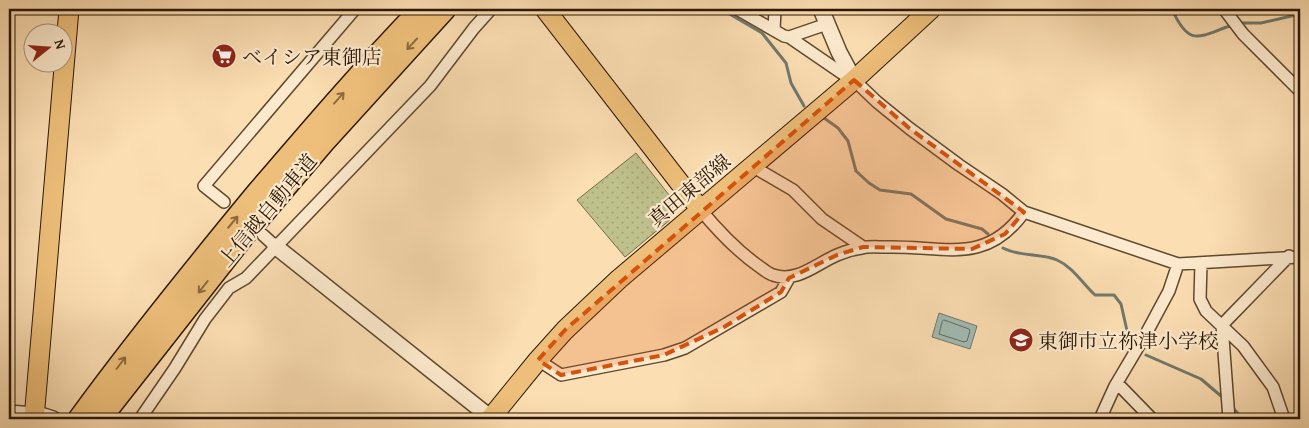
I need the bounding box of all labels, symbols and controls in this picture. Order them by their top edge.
north arrow [22,22,72,72]
text: N [50,37,72,52]
one-way arrow [406,38,418,51]
place label: ベイシア東御店 [242,42,382,71]
supermarket icon: ベイシア東御店 [211,43,237,69]
one-way arrow [333,92,345,105]
street label: 上信越自動車道 [211,147,323,273]
street label: 真田東部線 [641,147,737,233]
one-way arrow [228,216,239,229]
one-way arrow [198,280,209,293]
place label: 東御市立祢津小学校 [1038,326,1218,355]
school or university icon: 東御市立祢津小学校 [1008,327,1034,353]
one-way arrow [116,357,127,370]

